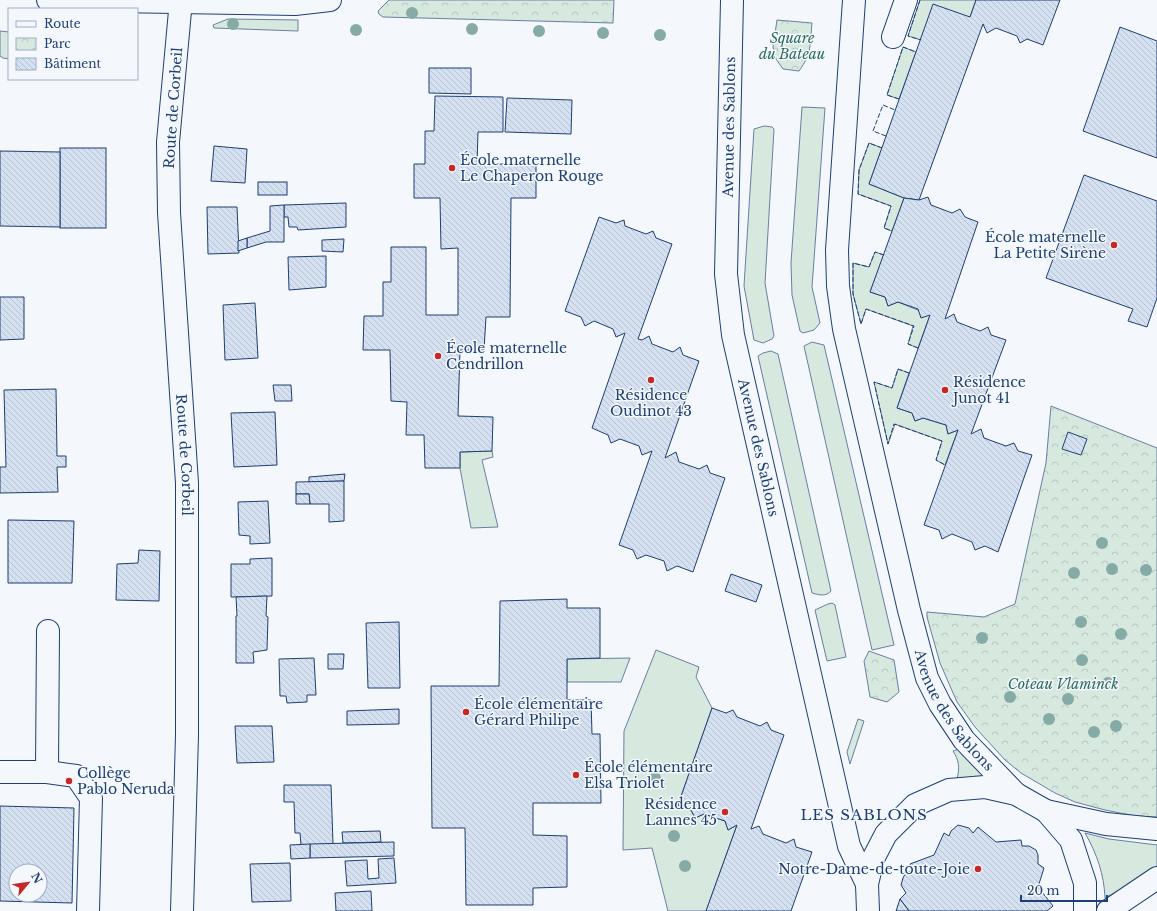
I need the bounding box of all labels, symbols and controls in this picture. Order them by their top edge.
legend [8,8,138,80]
text: Route [44,16,81,31]
park label: Square du Bateau [759,29,825,63]
text: Parc [44,36,71,51]
street label: Route de Corbeil [160,46,186,169]
text: Bâtiment [44,56,102,71]
street label: Avenue des Sablons [719,56,739,199]
place label: École maternelle Le Chaperon Rouge [460,151,603,185]
marker: École maternelle Le Chaperon Rouge [447,163,457,173]
place label: École maternelle La Petite Sirène [985,228,1106,262]
marker: École maternelle La Petite Sirène [1109,240,1119,250]
place label: École maternelle Cendrillon [446,339,567,373]
marker: École maternelle Cendrillon [433,351,443,361]
place label: Résidence Junot 41 [951,373,1026,407]
marker: Résidence Oudinot 43 [646,375,656,385]
street label: Avenue des Sablons [734,376,783,518]
marker: Résidence Junot 41 [940,385,950,395]
place label: Résidence Oudinot 43 [610,386,692,420]
street label: Route de Corbeil [172,393,196,516]
street label: Avenue des Sablons [911,646,998,775]
park label: Coteau Vlaminck [1008,675,1118,693]
place label: École élémentaire Gérard Philipe [474,695,603,729]
marker: École élémentaire Gérard Philipe [461,707,471,717]
place label: École élémentaire Elsa Triolet [584,758,713,792]
place label: Collège Pablo Neruda [77,764,175,798]
marker: École élémentaire Elsa Triolet [571,770,581,780]
marker: Collège Pablo Neruda [64,776,74,786]
place label: Résidence Lannes 45 [644,795,717,829]
district label: LES SABLONS [800,805,928,824]
marker: Résidence Lannes 45 [720,807,730,817]
place label: Notre-Dame-de-toute-Joie [778,860,970,878]
north arrow [8,863,48,903]
marker: Notre-Dame-de-toute-Joie [973,864,983,874]
text: N [28,870,46,887]
scale bar [1021,877,1107,903]
text: 20 m [1027,883,1059,898]

